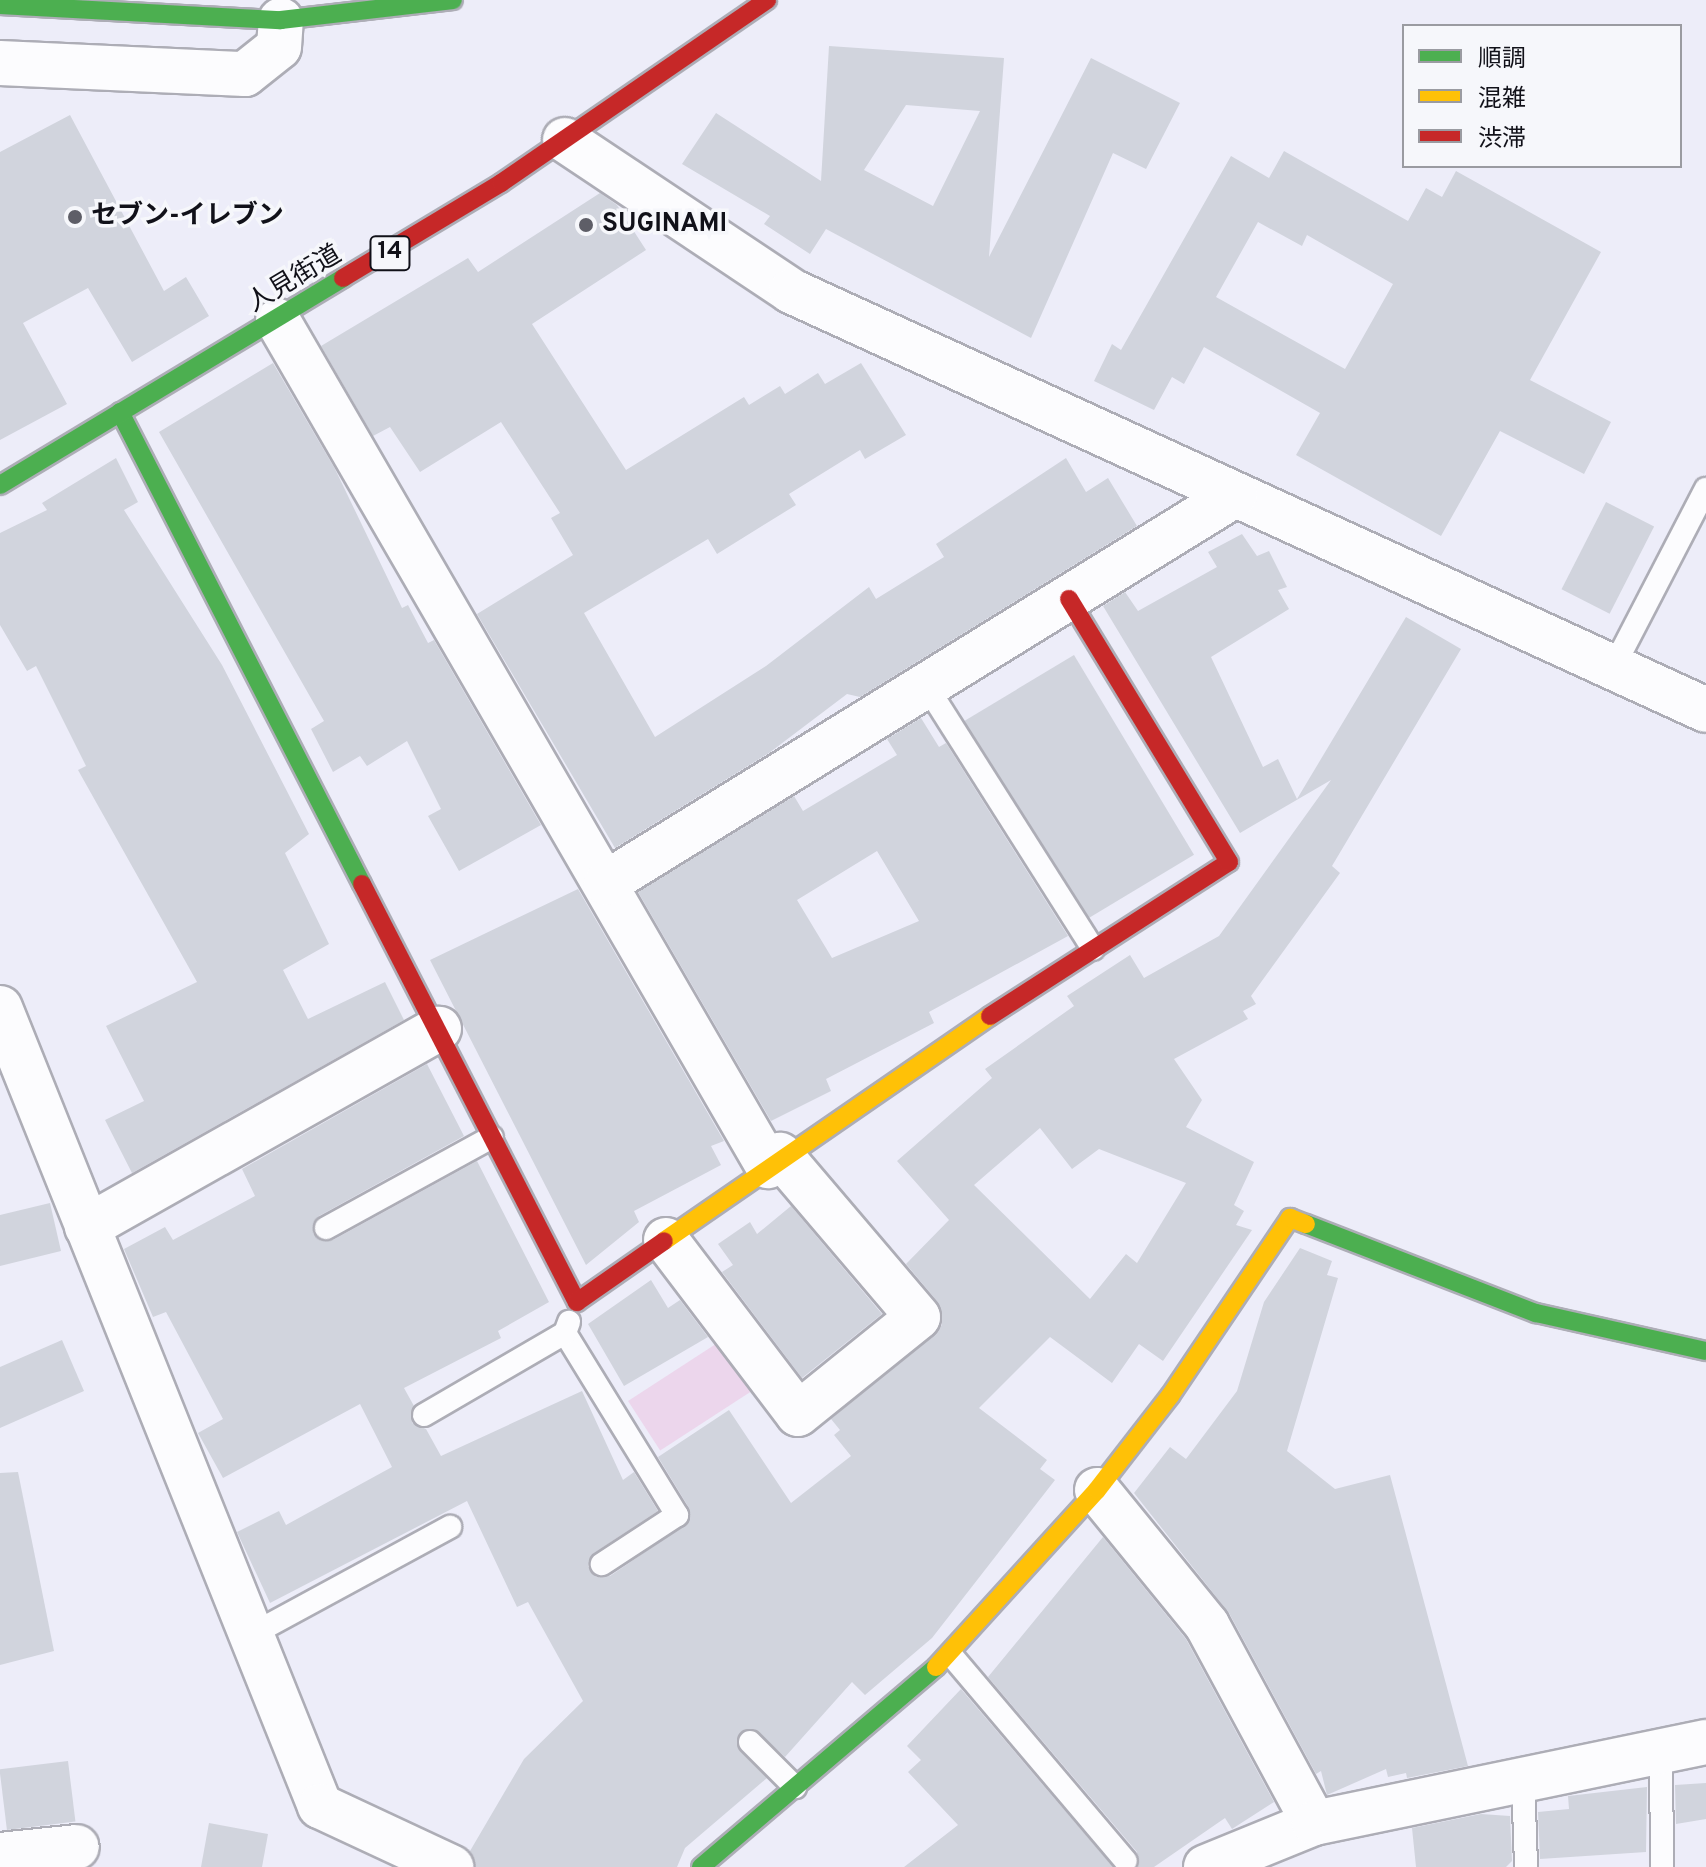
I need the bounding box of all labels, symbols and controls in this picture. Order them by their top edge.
legend [1402,24,1682,168]
text: 順調 [1478,45,1526,75]
text: 混雑 [1478,85,1526,115]
text: 渋滞 [1478,125,1526,155]
place label: セブン-イレブン [91,201,284,233]
marker: セブン-イレブン [66,208,84,226]
place label: SUGINAMI [602,209,727,241]
marker: SUGINAMI [577,216,595,234]
road number: 14 [368,233,412,273]
street label: 人見街道 [242,240,348,320]

